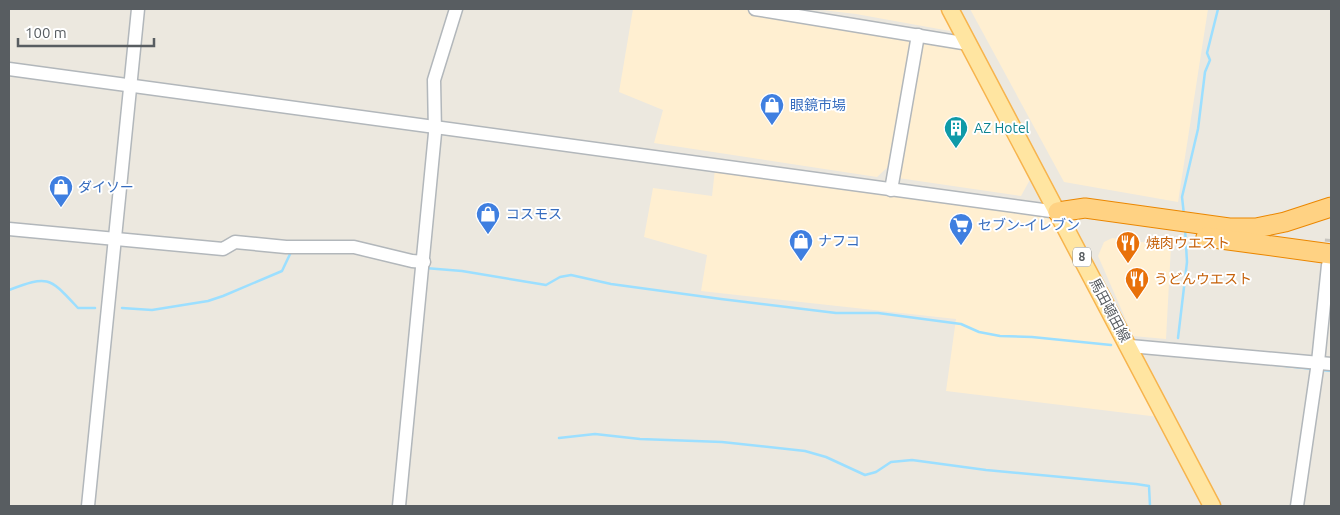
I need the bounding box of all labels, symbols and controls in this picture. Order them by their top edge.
scale bar [18,15,154,47]
text: 100 m [25,24,67,41]
shop icon: 眼鏡市場 [759,92,785,126]
place label: 眼鏡市場 [790,97,846,113]
building icon: AZ Hotel [943,115,969,149]
place label: AZ Hotel [974,120,1030,136]
shop icon: ダイソー [48,174,74,208]
place label: ダイソー [78,179,134,195]
shop icon: コスモス [475,201,501,235]
place label: コスモス [506,206,562,222]
supermarket icon: セブン-イレブン [948,212,974,246]
place label: セブン-イレブン [978,217,1080,233]
shop icon: ナフコ [788,228,814,262]
restaurant icon: 焼肉ウエスト [1115,230,1141,264]
place label: ナフコ [818,233,860,249]
place label: 焼肉ウエスト [1146,235,1230,251]
road number: 8 [1073,248,1091,266]
restaurant icon: うどんウエスト [1124,266,1150,300]
place label: うどんウエスト [1154,271,1252,287]
street label: 馬田頓田線 [1087,275,1133,345]

